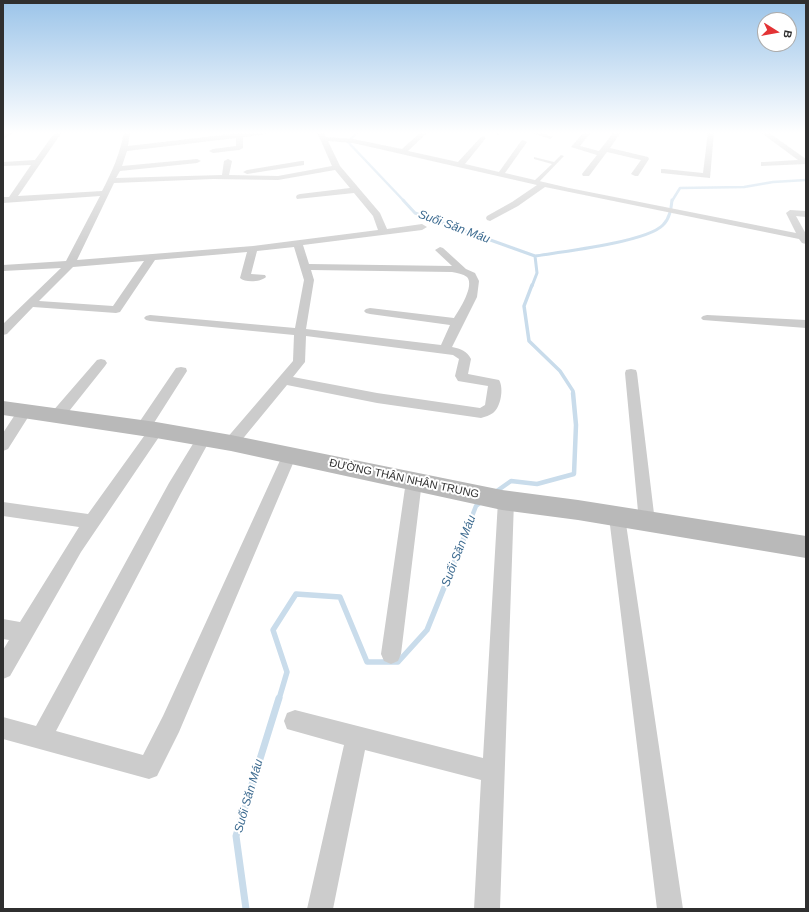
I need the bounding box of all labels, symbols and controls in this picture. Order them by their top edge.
north arrow [757,12,797,52]
text: B [781,29,794,39]
water label: Suối Săn Máu [416,207,492,247]
street label: ĐƯỜNG THÂN NHÂN TRUNG [328,457,480,501]
water label: Suối Săn Máu [439,513,479,589]
water label: Suối Săn Máu [232,758,266,834]

